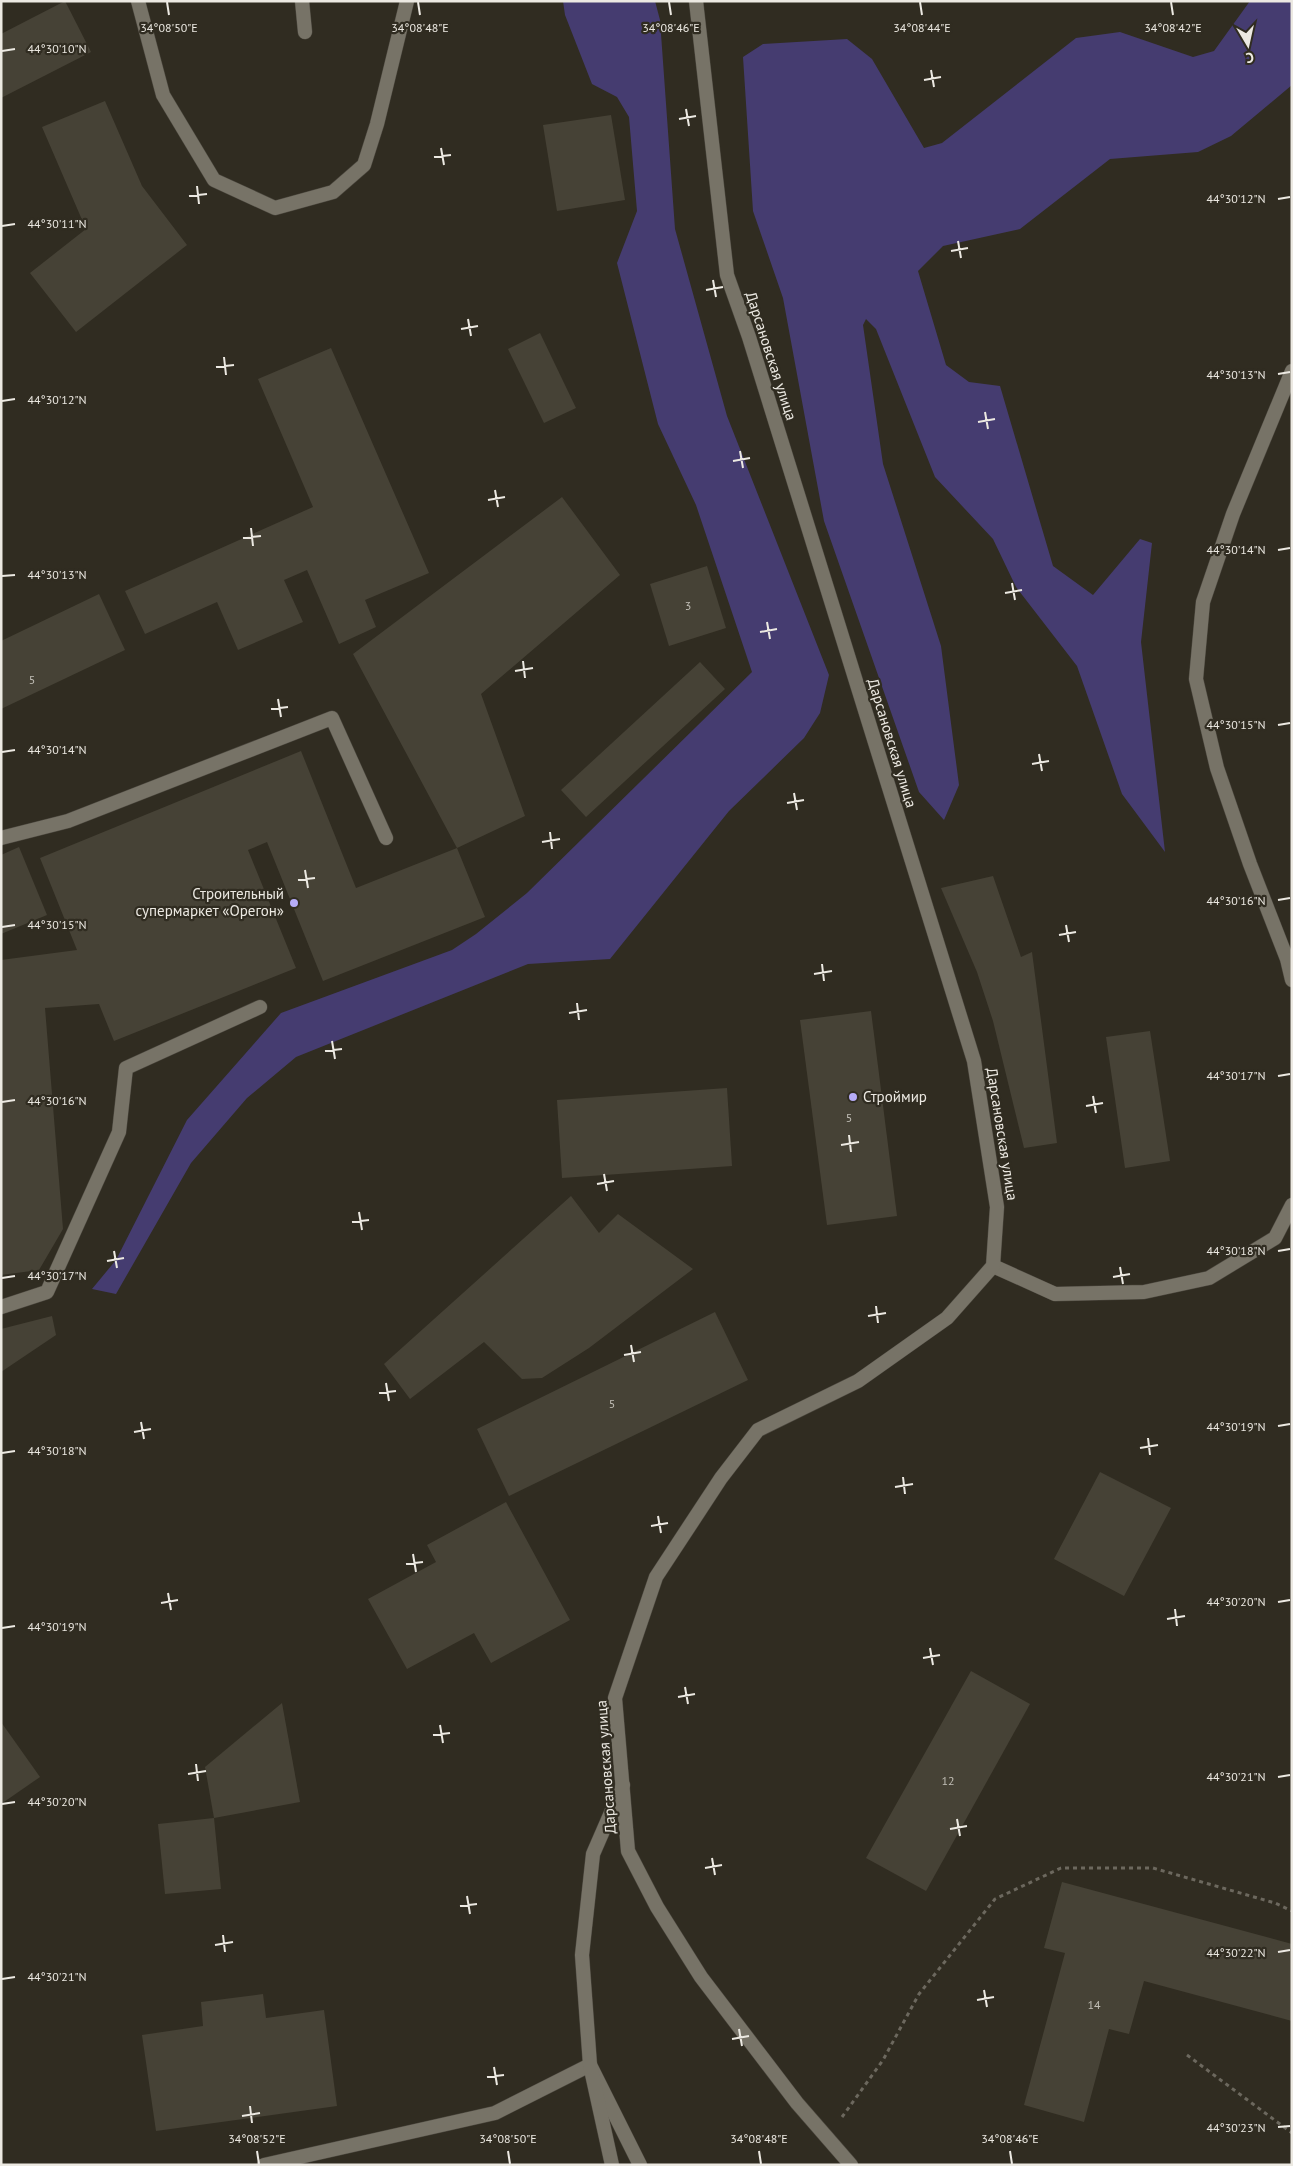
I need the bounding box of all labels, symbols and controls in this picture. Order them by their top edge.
text: 34°08'50"E [140,20,198,35]
text: 34°08'48"E [391,20,449,35]
text: 34°08'46"E [642,20,700,35]
text: 34°08'44"E [893,20,951,35]
text: 34°08'42"E [1144,20,1202,35]
north arrow [1223,20,1273,70]
text: 44°30'10"N [27,41,87,56]
text: С [1245,48,1255,67]
text: 44°30'12"N [1206,191,1266,206]
text: 44°30'11"N [27,216,87,231]
street label: Дарсановская улица [742,289,801,423]
text: 44°30'13"N [1206,367,1266,382]
text: 44°30'12"N [27,392,87,407]
text: 44°30'14"N [1206,542,1266,557]
text: 44°30'13"N [27,567,87,582]
house number: 3 [685,598,691,613]
house number: 5 [29,672,35,687]
street label: Дарсановская улица [864,676,921,810]
text: 44°30'15"N [1206,717,1266,732]
text: 44°30'14"N [27,742,87,757]
place label: Строительный супермаркет «Орегон» [136,884,284,920]
text: 44°30'16"N [1206,893,1266,908]
marker: Строительный супермаркет «Орегон» [288,897,300,909]
text: 44°30'15"N [27,917,87,932]
street label: Дарсановская улица [983,1066,1022,1202]
text: 44°30'17"N [1206,1068,1266,1083]
place label: Строймир [863,1087,927,1106]
marker: Строймир [847,1091,859,1103]
text: 44°30'16"N [27,1093,87,1108]
house number: 5 [846,1110,852,1125]
text: 44°30'18"N [1206,1243,1266,1258]
text: 44°30'17"N [27,1268,87,1283]
house number: 5 [609,1396,615,1411]
text: 44°30'19"N [1206,1419,1266,1434]
text: 44°30'18"N [27,1443,87,1458]
text: 44°30'20"N [1206,1594,1266,1609]
text: 44°30'19"N [27,1619,87,1634]
street label: Дарсановская улица [591,1699,620,1835]
text: 44°30'21"N [1206,1769,1266,1784]
house number: 12 [941,1773,955,1788]
text: 44°30'20"N [27,1794,87,1809]
text: 44°30'22"N [1206,1945,1266,1960]
text: 44°30'21"N [27,1969,87,1984]
house number: 14 [1087,1997,1101,2012]
text: 44°30'23"N [1206,2120,1266,2135]
text: 34°08'52"E [228,2131,286,2146]
text: 34°08'50"E [479,2131,537,2146]
text: 34°08'48"E [730,2131,788,2146]
text: 34°08'46"E [981,2131,1039,2146]

